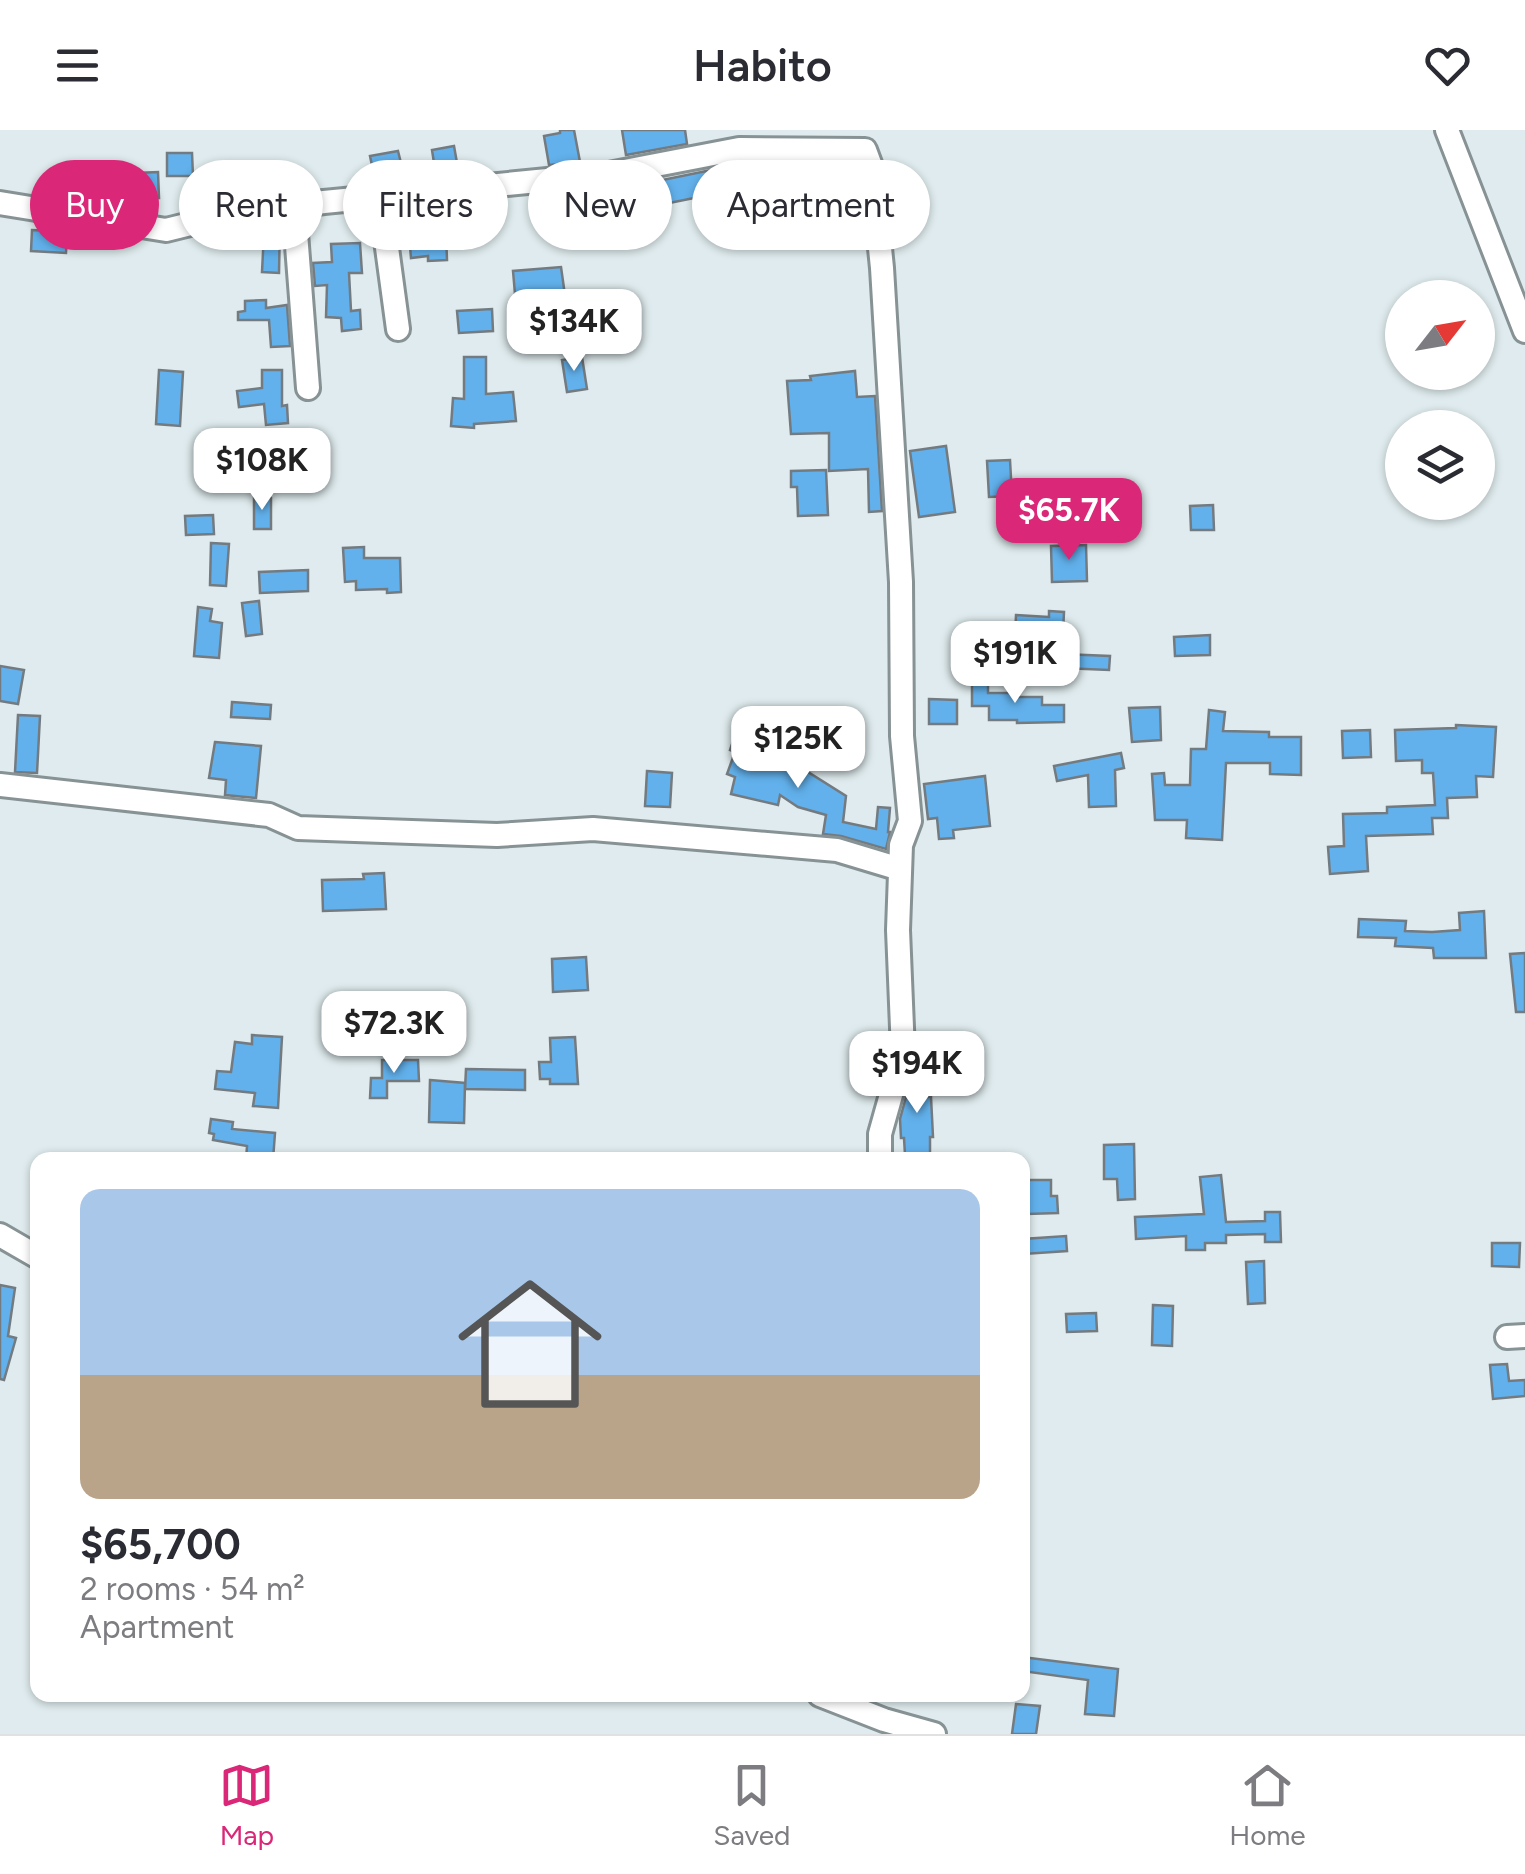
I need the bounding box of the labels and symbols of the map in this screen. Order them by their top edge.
north arrow [1385,280,1495,390]
pin: $134K [504,289,644,374]
pin: $108K [192,428,332,513]
pin: $65.7K [988,478,1150,563]
pin: $191K [945,621,1085,706]
pin: $125K [728,706,868,791]
pin: $72.3K [313,991,475,1076]
pin: $194K [847,1031,987,1116]

